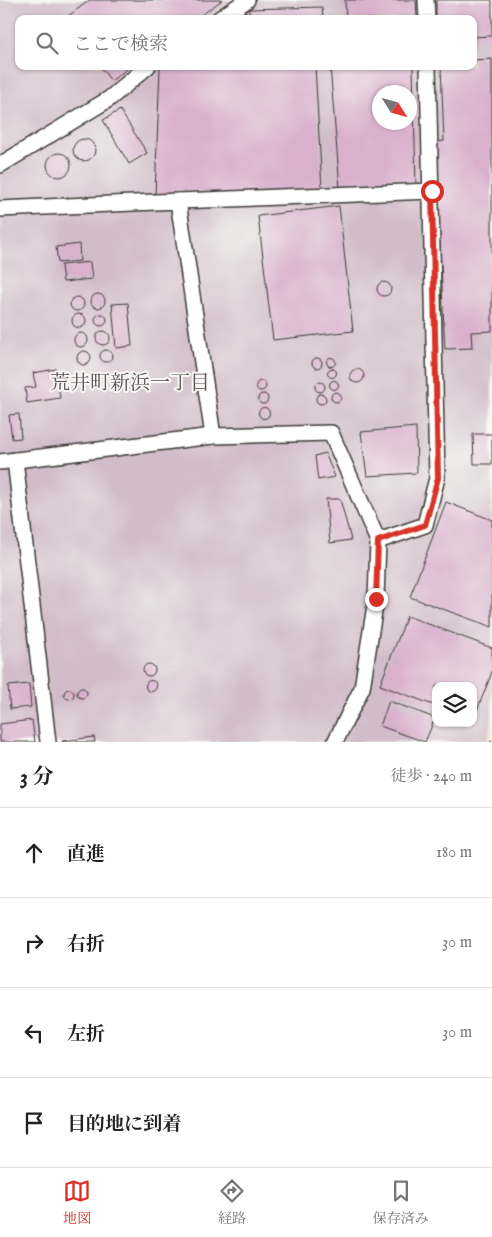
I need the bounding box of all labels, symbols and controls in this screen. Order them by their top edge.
search box [15,15,477,70]
icon: search [33,29,61,57]
text: ここで検索 [73,33,168,57]
north arrow [372,85,417,130]
route start [421,180,444,203]
district label: 荒井町新浜一丁目 [50,371,210,396]
route end [365,588,388,611]
map controls [432,682,477,727]
button: layers [432,682,477,727]
text: 3 分 [20,764,53,791]
text: 徒歩 · 240 m [390,767,472,787]
icon: ahead [20,839,48,867]
text: 直進 [67,843,105,867]
text: 180 m [436,843,472,863]
icon: right [20,929,48,957]
text: 右折 [67,933,105,957]
text: 30 m [442,933,472,953]
icon: left [20,1019,48,1047]
text: 左折 [67,1023,105,1047]
text: 30 m [442,1023,472,1043]
icon: arrive [20,1109,48,1137]
text: 目的地に到着 [67,1113,181,1137]
tab: 地図 [63,1177,91,1228]
tab: 経路 [218,1177,246,1228]
tab: 保存済み [373,1177,429,1228]

